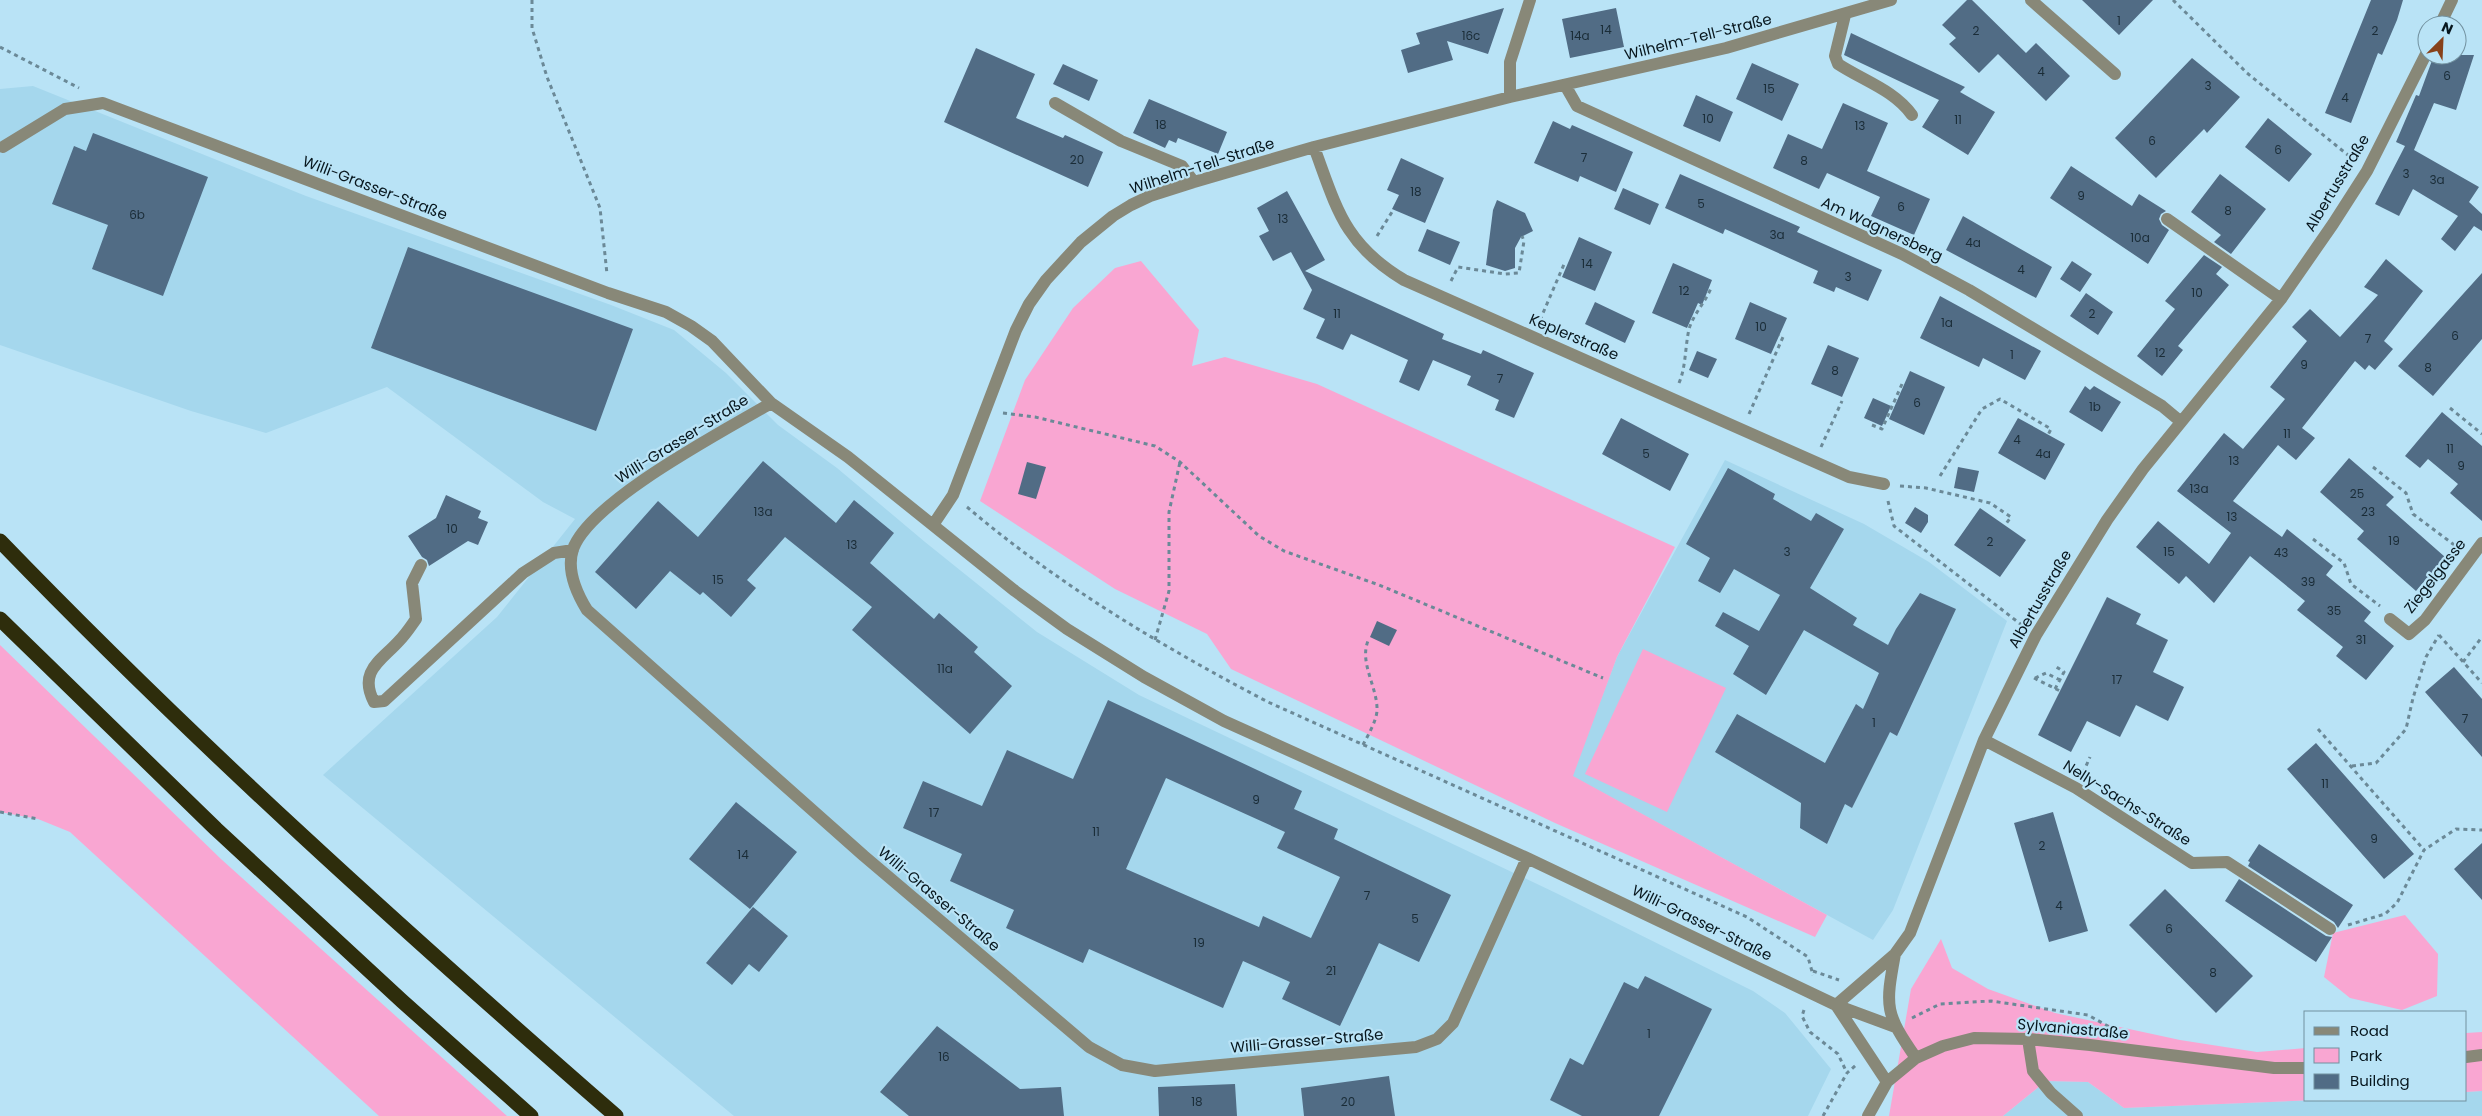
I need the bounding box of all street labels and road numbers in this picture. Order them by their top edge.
street label: Wilhelm-Tell-Straße [1622,8,1774,65]
street label: Albertusstraße [2299,130,2374,235]
street label: Wilhelm-Tell-Straße [1127,132,1277,199]
street label: Willi-Grasser-Straße [300,150,451,225]
street label: Am Wagnersberg [1818,191,1946,266]
street label: Keplerstraße [1526,308,1622,365]
street label: Willi-Grasser-Straße [611,389,752,488]
street label: Ziegelgasse [2399,534,2470,617]
street label: Albertusstraße [2003,546,2076,652]
street label: Nelly-Sachs-Straße [2059,755,2195,850]
street label: Willi-Grasser-Straße [874,841,1005,956]
street label: Willi-Grasser-Straße [1629,879,1776,966]
street label: Sylvaniastraße [2017,1013,2129,1044]
street label: Willi-Grasser-Straße [1230,1023,1384,1058]

